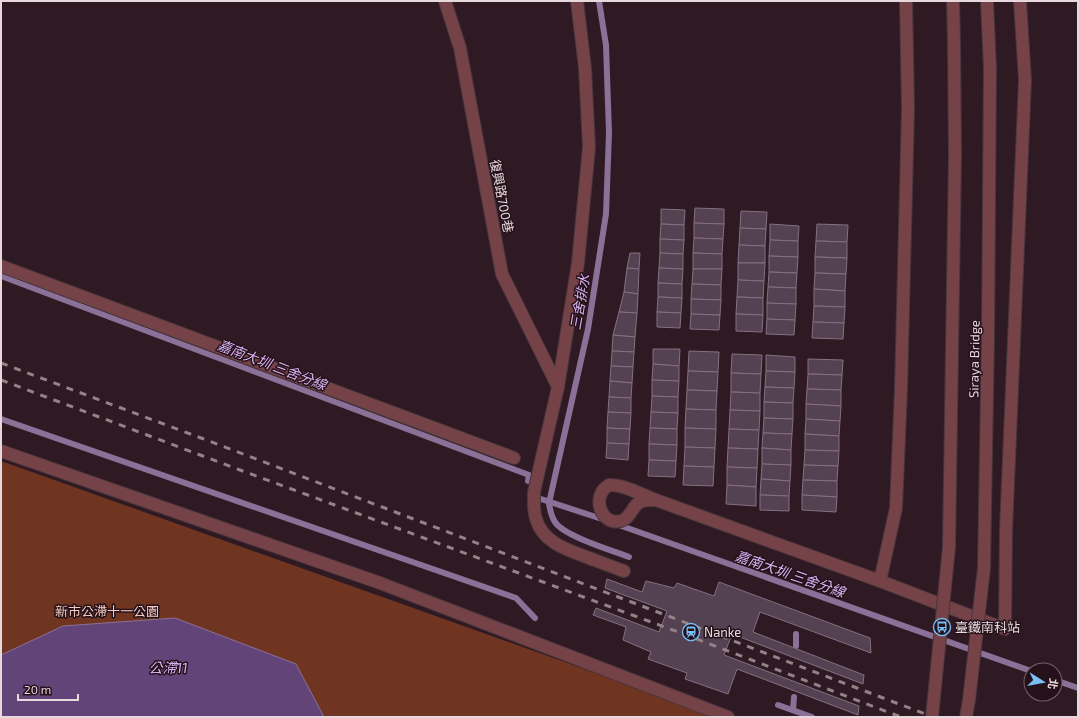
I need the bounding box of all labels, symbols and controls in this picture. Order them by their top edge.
street label: 復興路700巷 [487,158,517,234]
water label: 三舍排水 [566,272,593,331]
street label: Siraya Bridge [965,320,983,398]
water label: 嘉南大圳 三舍分線 [215,336,331,394]
water label: 嘉南大圳 三舍分線 [733,547,849,601]
park label: 新市公滯十一公園 [55,603,159,619]
bus stop icon: 臺鐵南科站 [932,617,952,637]
place label: 臺鐵南科站 [955,619,1020,635]
station icon: Nanke [681,622,701,642]
place label: Nanke [704,624,741,640]
water label: 公滯11 [148,659,188,676]
north arrow [1023,662,1063,702]
scale bar [18,676,78,702]
text: 北 [1046,677,1061,691]
text: 20 m [24,682,51,696]

